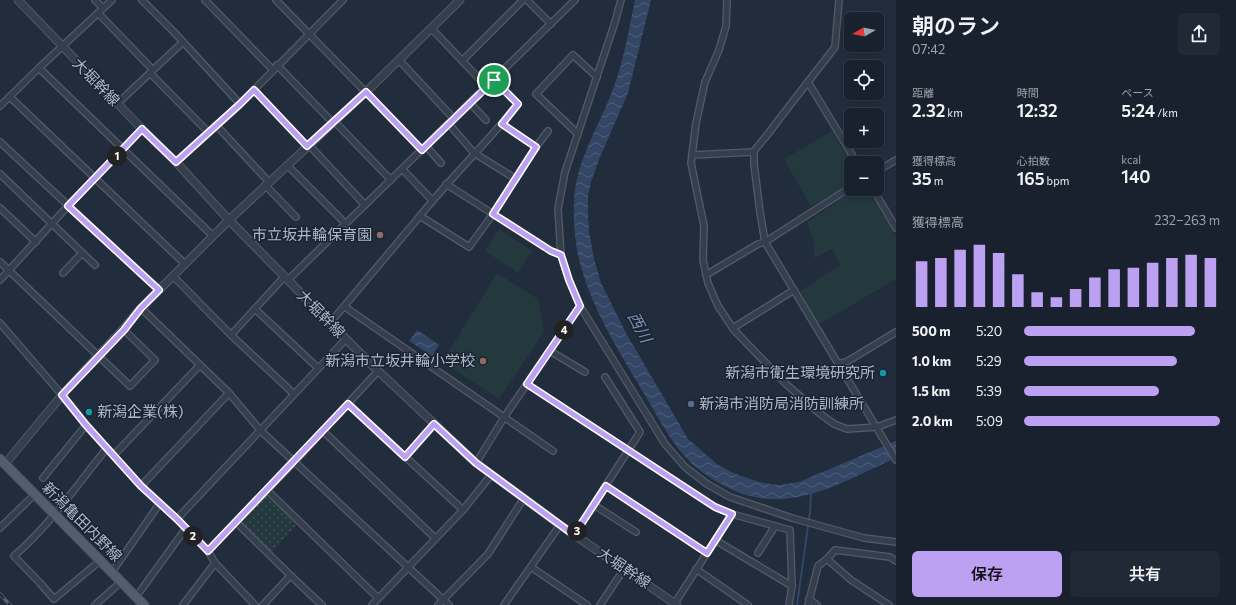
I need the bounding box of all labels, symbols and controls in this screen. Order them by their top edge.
north arrow [844,12,884,52]
map controls [844,12,884,196]
text: 朝のラン [912,12,1000,39]
button: share [1178,13,1220,55]
text: 07:42 [912,41,945,57]
street label: 大堀幹線 [69,53,124,109]
button: locate [844,60,884,100]
pin [477,63,511,97]
icon: arrive [483,69,505,91]
text: 距離 [912,86,934,99]
text: 時間 [1017,86,1039,99]
text: ペース [1121,86,1154,99]
text: 2.32 [912,100,945,121]
text: 12:32 [1017,100,1057,121]
text: 5:24 [1121,100,1155,121]
text: km [945,106,963,119]
text: /km [1155,106,1178,119]
button: + [844,108,884,148]
pin: 1 [107,146,127,166]
text: 1 [115,149,119,162]
text: kcal [1121,153,1141,166]
text: 獲得標高 [912,154,956,167]
text: 心拍数 [1017,154,1050,167]
button: − [844,156,884,196]
text: 140 [1121,166,1150,187]
text: 35 [912,168,932,189]
text: 165 [1017,168,1045,189]
text: m [932,174,943,187]
text: bpm [1045,174,1069,187]
text: 232–263 m [1154,212,1220,228]
text: 獲得標高 [912,214,964,230]
place label: 市立坂井輪保育園 [252,225,372,243]
marker: 市立坂井輪保育園 [375,230,385,240]
street label: 大堀幹線 [294,286,349,341]
water label: 西川 [625,308,657,347]
pin: 4 [554,320,574,340]
text: 4 [561,323,567,336]
text: 500 m [912,323,951,339]
text: 5:20 [976,323,1002,339]
place label: 新潟市立坂井輪小学校 [325,351,475,369]
text: 1.0 km [912,353,951,369]
text: 5:29 [976,353,1002,369]
marker: 新潟市立坂井輪小学校 [478,356,488,366]
place label: 新潟市衛生環境研究所 [725,363,875,381]
marker: 新潟市衛生環境研究所 [878,368,888,378]
text: 1.5 km [912,383,950,399]
text: 5:39 [976,383,1002,399]
place label: 新潟市消防局消防訓練所 [699,394,864,412]
marker: 新潟市消防局消防訓練所 [686,399,696,409]
place label: 新潟企業(株) [97,402,184,420]
marker: 新潟企業(株) [84,407,94,417]
text: 2.0 km [912,413,953,429]
text: 5:09 [976,413,1003,429]
street label: 新潟亀田内野線 [39,478,126,565]
pin: 3 [567,521,587,541]
text: 3 [574,524,580,537]
pin: 2 [183,526,203,546]
text: 2 [190,529,196,542]
street label: 大堀幹線 [595,543,654,591]
button: 保存 [912,551,1062,597]
button: 共有 [1070,551,1220,597]

